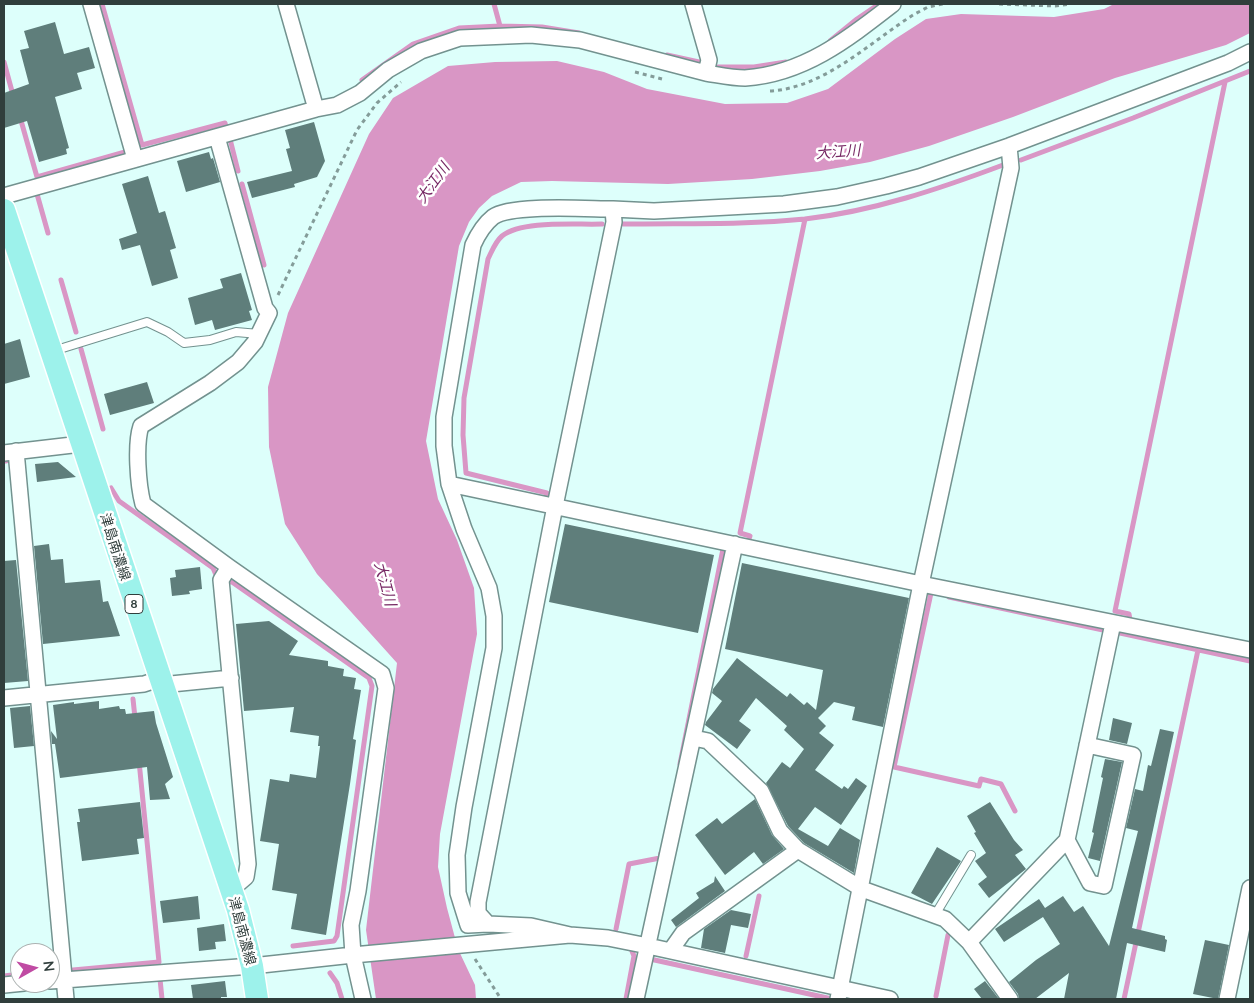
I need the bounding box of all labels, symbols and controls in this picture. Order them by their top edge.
water label: 大江川 [815,141,861,163]
water label: 大江川 [412,160,454,206]
street label: 津島南濃線 [96,511,134,583]
water label: 大江川 [370,560,400,608]
road number: 8 [125,594,143,614]
street label: 津島南濃線 [225,895,259,967]
north arrow [10,943,60,993]
text: N [40,960,58,973]

